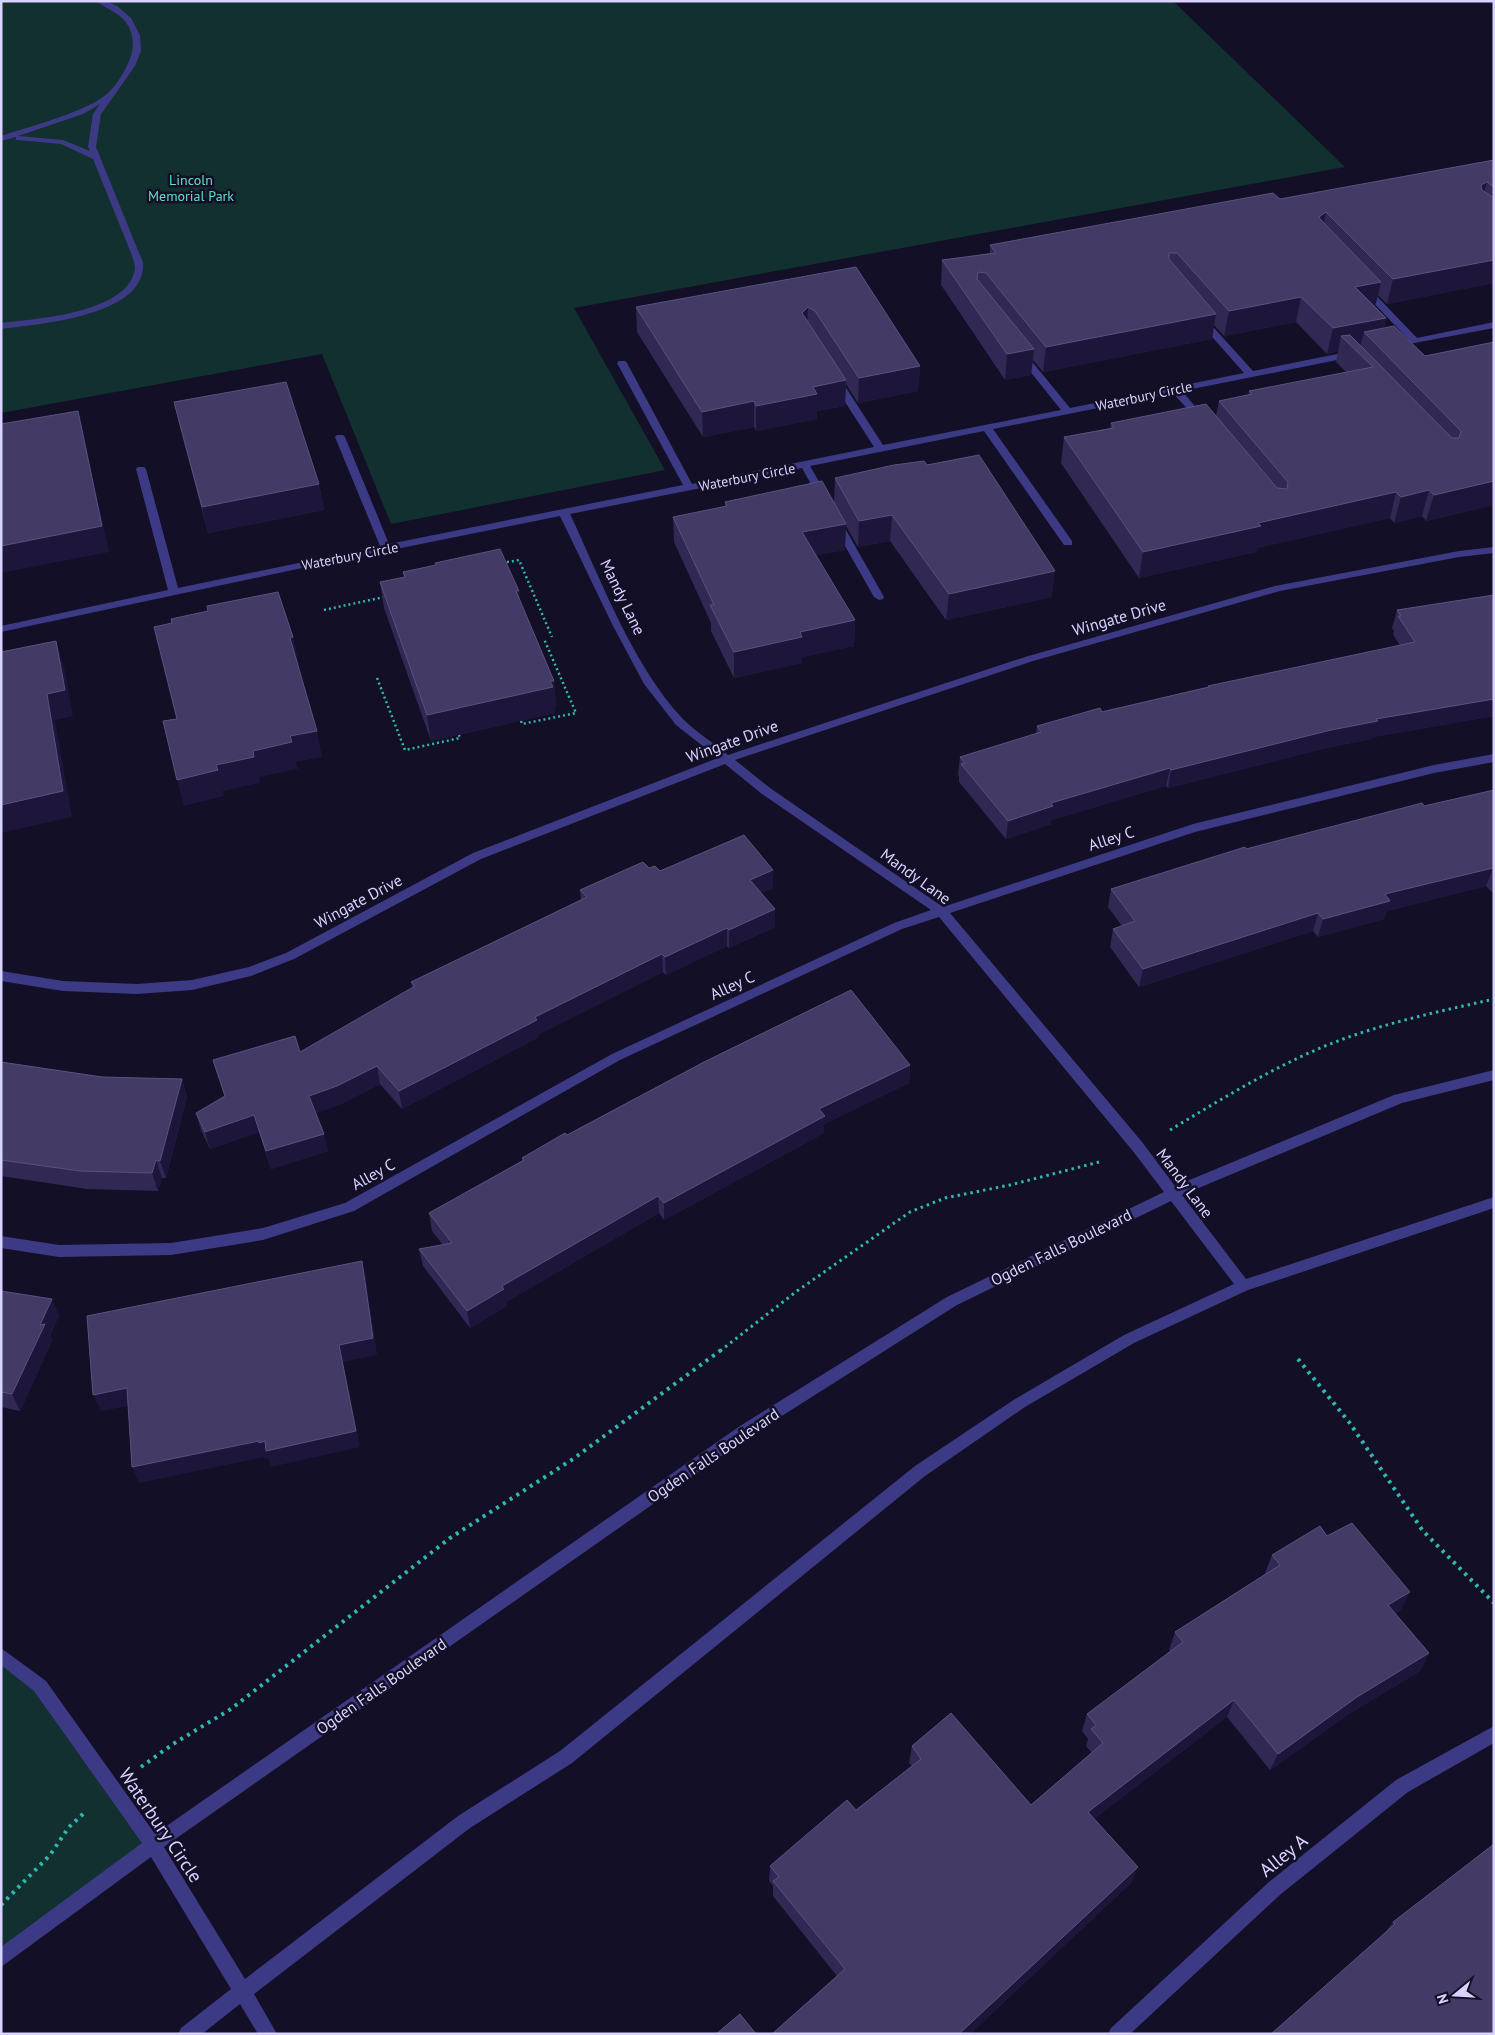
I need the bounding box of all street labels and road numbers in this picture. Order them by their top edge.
street label: Waterbury Circle [1094,377,1194,415]
street label: Waterbury Circle [697,459,797,495]
street label: Waterbury Circle [300,538,400,574]
street label: Mandy Lane [596,556,650,638]
street label: Wingate Drive [1070,594,1168,640]
street label: Wingate Drive [683,715,781,767]
street label: Alley C [1086,821,1136,855]
street label: Mandy Lane [877,844,955,908]
street label: Wingate Drive [311,870,405,932]
street label: Alley C [707,966,757,1004]
street label: Mandy Lane [1152,1144,1218,1222]
street label: Alley C [348,1154,398,1194]
street label: Ogden Falls Boulevard [987,1204,1135,1290]
street label: Ogden Falls Boulevard [643,1403,783,1507]
street label: Ogden Falls Boulevard [312,1633,450,1739]
street label: Waterbury Circle [114,1763,208,1887]
street label: Alley A [1254,1828,1312,1882]

